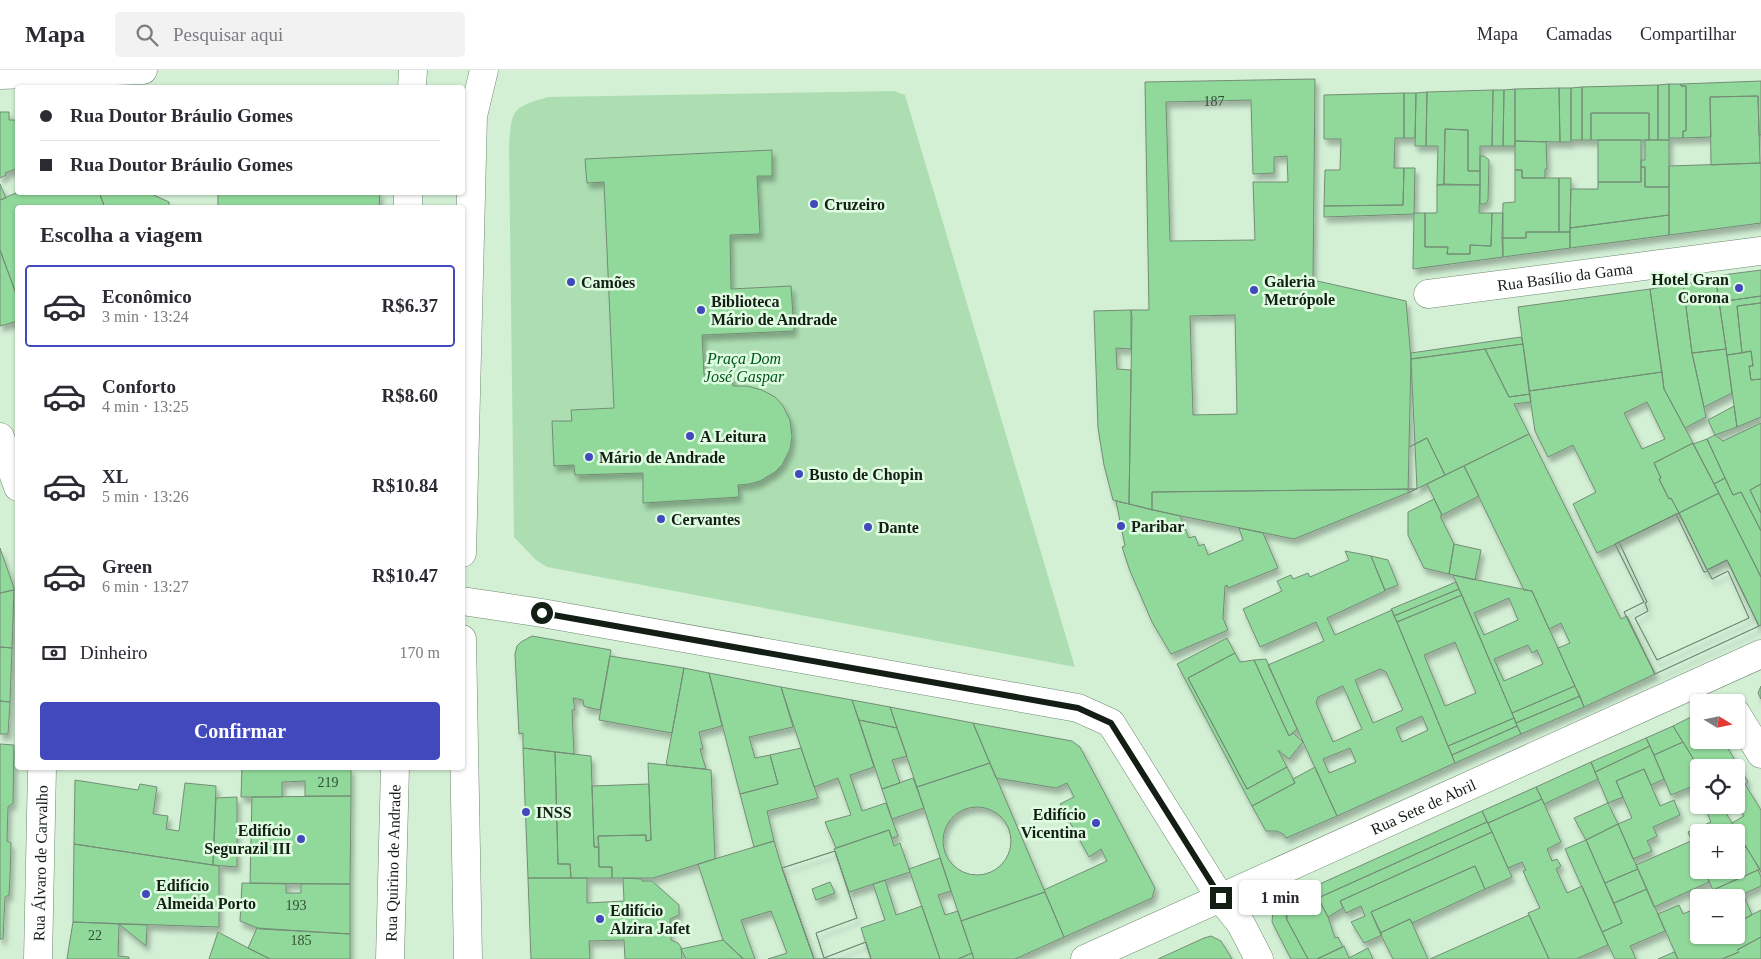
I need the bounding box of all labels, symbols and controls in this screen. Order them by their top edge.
search box [115,12,465,57]
text: Mapa [25,21,85,47]
icon: search [133,21,161,49]
text: Pesquisar aqui [173,24,283,45]
text: Mapa [1477,24,1518,44]
text: Camadas [1546,24,1612,44]
text: Compartilhar [1640,24,1736,44]
house number: 187 [1204,94,1225,109]
text: Rua Doutor Bráulio Gomes [70,105,293,126]
text: Rua Doutor Bráulio Gomes [70,154,293,175]
place label: Cruzeiro [824,196,885,213]
marker: Cruzeiro [808,198,820,210]
text: Escolha a viagem [40,222,203,247]
street label: Rua Basílio da Gama [1496,259,1634,293]
place label: Hotel Gran Corona [1651,271,1729,306]
place label: Galeria Metrópole [1264,273,1335,309]
place label: Camões [581,274,635,291]
marker: Camões [565,276,577,288]
marker: Hotel Gran Corona [1733,282,1745,294]
icon: car [42,284,87,329]
marker: Galeria Metrópole [1248,284,1260,296]
text: Econômico [102,286,192,307]
place label: Biblioteca Mário de Andrade [711,293,837,328]
text: R$6.37 [382,295,438,316]
marker: Biblioteca Mário de Andrade [695,304,707,316]
text: 3 min · 13:24 [102,308,189,325]
park label: Praça Dom José Gaspar [704,350,785,386]
icon: car [42,374,87,419]
text: Conforto [102,376,176,397]
text: R$8.60 [382,385,438,406]
text: 4 min · 13:25 [102,398,189,415]
place label: A Leitura [700,428,766,445]
marker: A Leitura [684,430,696,442]
place label: Mário de Andrade [599,449,725,466]
marker: Mário de Andrade [583,451,595,463]
icon: car [42,464,87,509]
text: XL [102,466,128,487]
place label: Busto de Chopin [809,466,923,484]
marker: Busto de Chopin [793,468,805,480]
text: R$10.84 [372,475,438,496]
text: 5 min · 13:26 [102,488,189,505]
place label: Cervantes [671,511,740,528]
marker: Cervantes [655,513,667,525]
place label: Paribar [1131,518,1184,535]
place label: Dante [878,519,919,536]
marker: Paribar [1115,520,1127,532]
marker: Dante [862,521,874,533]
icon: car [42,554,87,599]
text: Green [102,556,152,577]
text: R$10.47 [372,565,438,586]
text: 6 min · 13:27 [102,578,189,595]
route start [531,602,553,624]
icon: cash [40,639,68,667]
text: Dinheiro [80,642,148,663]
text: 170 m [400,644,440,661]
north arrow [1690,694,1745,749]
map controls [1690,694,1745,944]
button: Confirmar [40,702,440,760]
button: locate [1690,759,1745,814]
house number: 219 [318,775,339,790]
street label: Rua Sete de Abril [1368,775,1479,837]
street label: Rua Quirino de Andrade [382,784,403,942]
street label: Rua Álvaro de Carvalho [30,785,50,941]
place label: INSS [536,804,572,821]
marker: INSS [520,806,532,818]
place label: Edifício Vicentina [1021,806,1086,841]
marker: Edifício Vicentina [1090,817,1102,829]
place label: Edifício Segurazil III [204,822,291,858]
button: + [1690,824,1745,879]
marker: Edifício Segurazil III [295,833,307,845]
place label: Edifício Almeida Porto [156,877,256,912]
callout: 1 min [1238,880,1321,916]
route end [1210,887,1232,909]
marker: Edifício Almeida Porto [140,888,152,900]
text: 1 min [1261,889,1299,906]
button: − [1690,889,1745,944]
house number: 193 [286,898,307,913]
place label: Edifício Alzira Jafet [610,902,691,937]
marker: Edifício Alzira Jafet [594,913,606,925]
house number: 22 [88,928,102,943]
house number: 185 [291,933,312,948]

